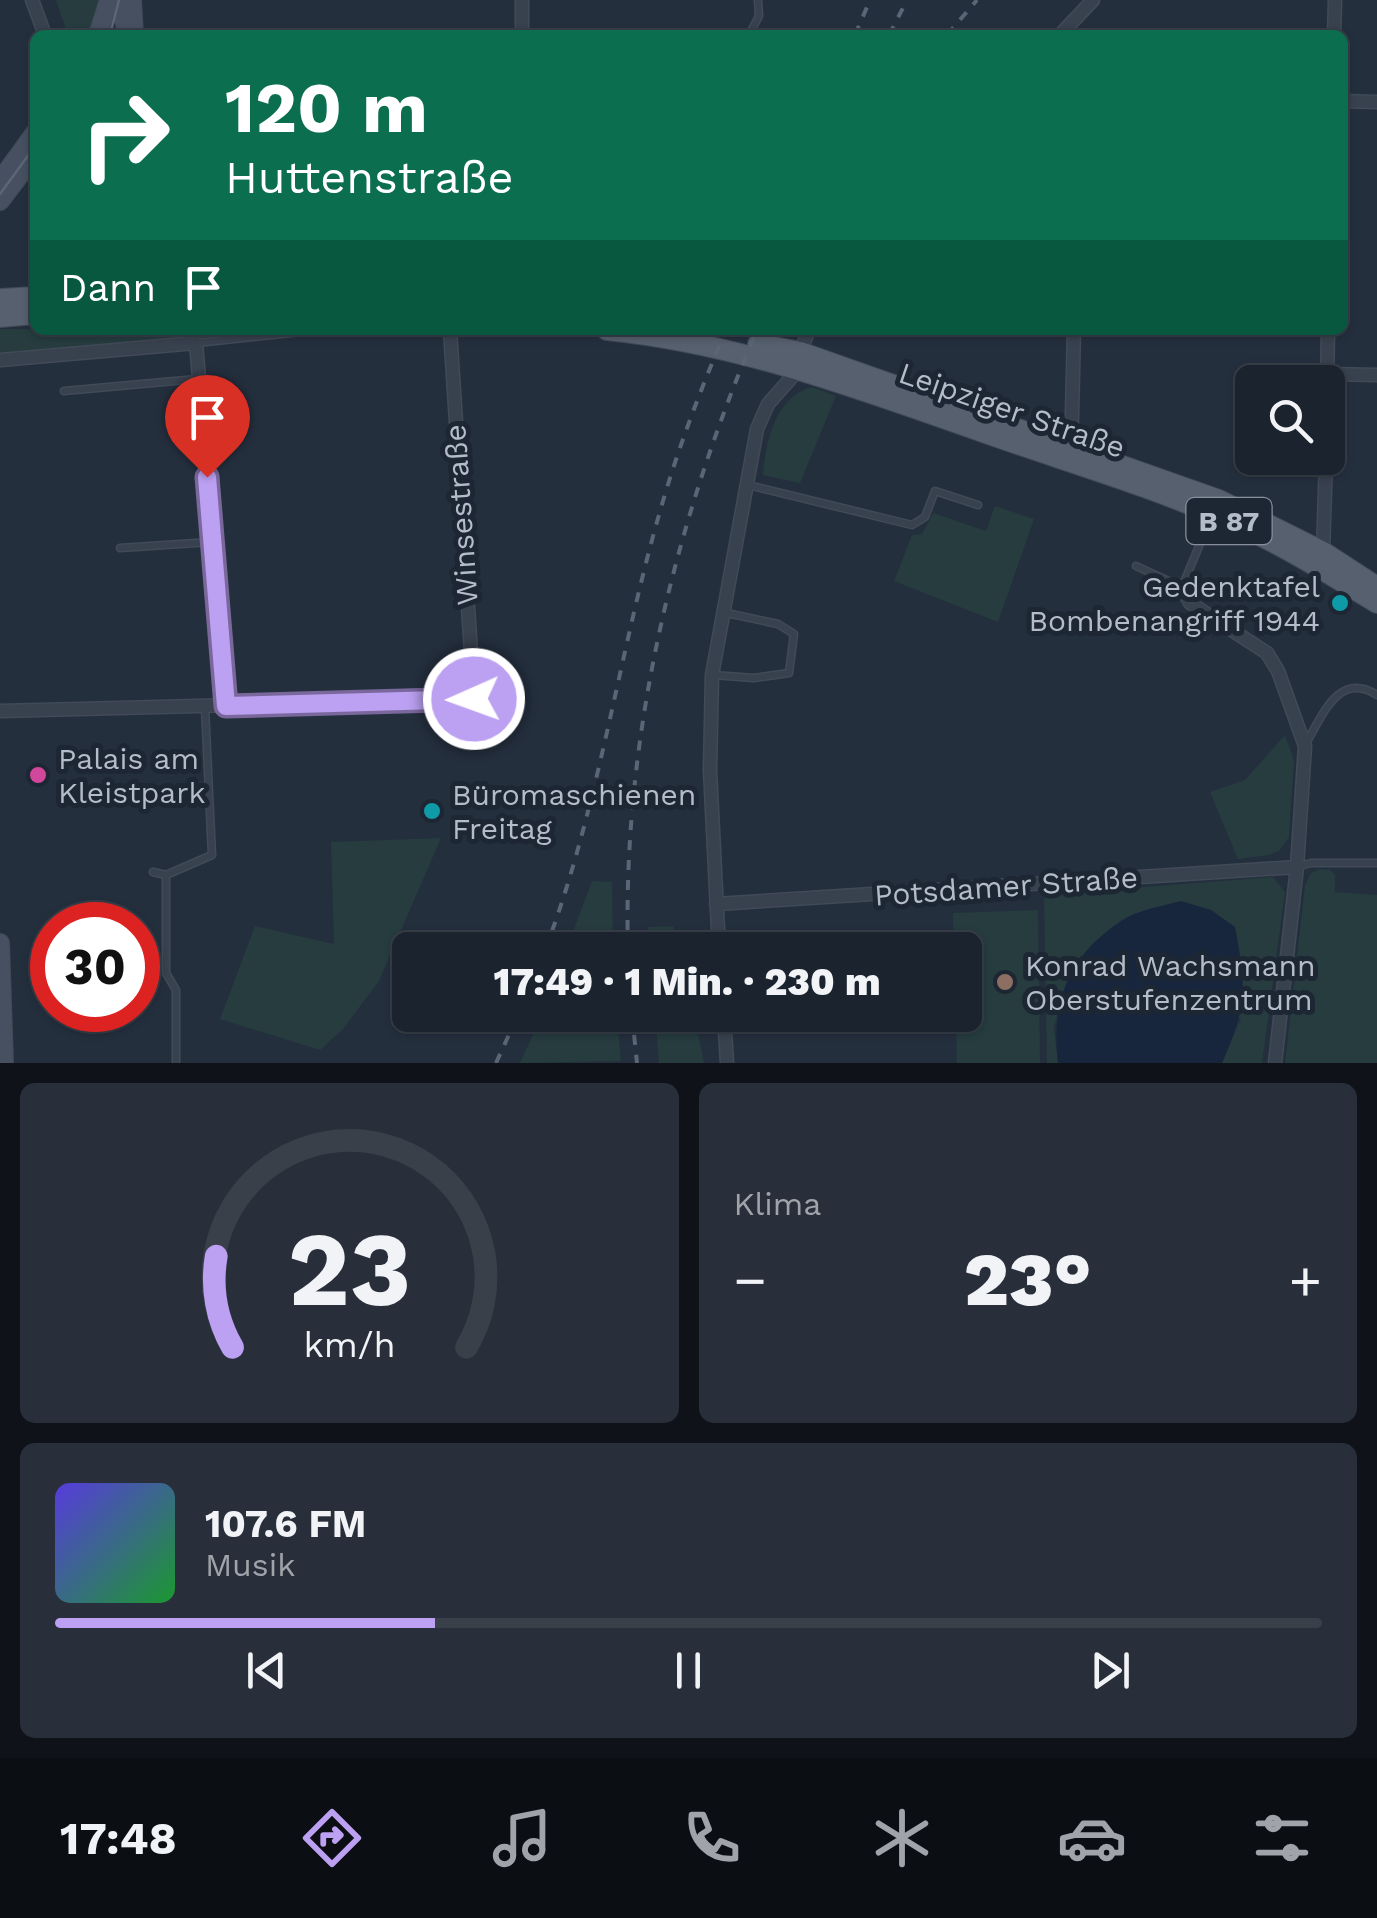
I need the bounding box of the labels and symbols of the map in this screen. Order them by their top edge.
street label: Leipziger Straße [894,355,1130,465]
pin [165,375,250,478]
street label: Winsestraße [437,423,485,607]
road number: B 87 [1186,498,1272,544]
place label: Gedenktafel Bombenangriff 1944 [1029,569,1320,638]
marker: Gedenktafel Bombenangriff 1944 [1329,592,1351,614]
position arrow [422,647,526,751]
place label: Palais am Kleistpark [58,741,206,810]
marker: Palais am Kleistpark [27,764,49,786]
place label: Büromaschienen Freitag [452,777,696,846]
marker: Büromaschienen Freitag [421,800,443,822]
street label: Potsdamer Straße [873,859,1139,913]
speed limit sign: 30 [30,902,160,1032]
place label: Konrad Wachsmann Oberstufenzentrum [1025,948,1316,1017]
marker: Konrad Wachsmann Oberstufenzentrum [994,971,1016,993]

